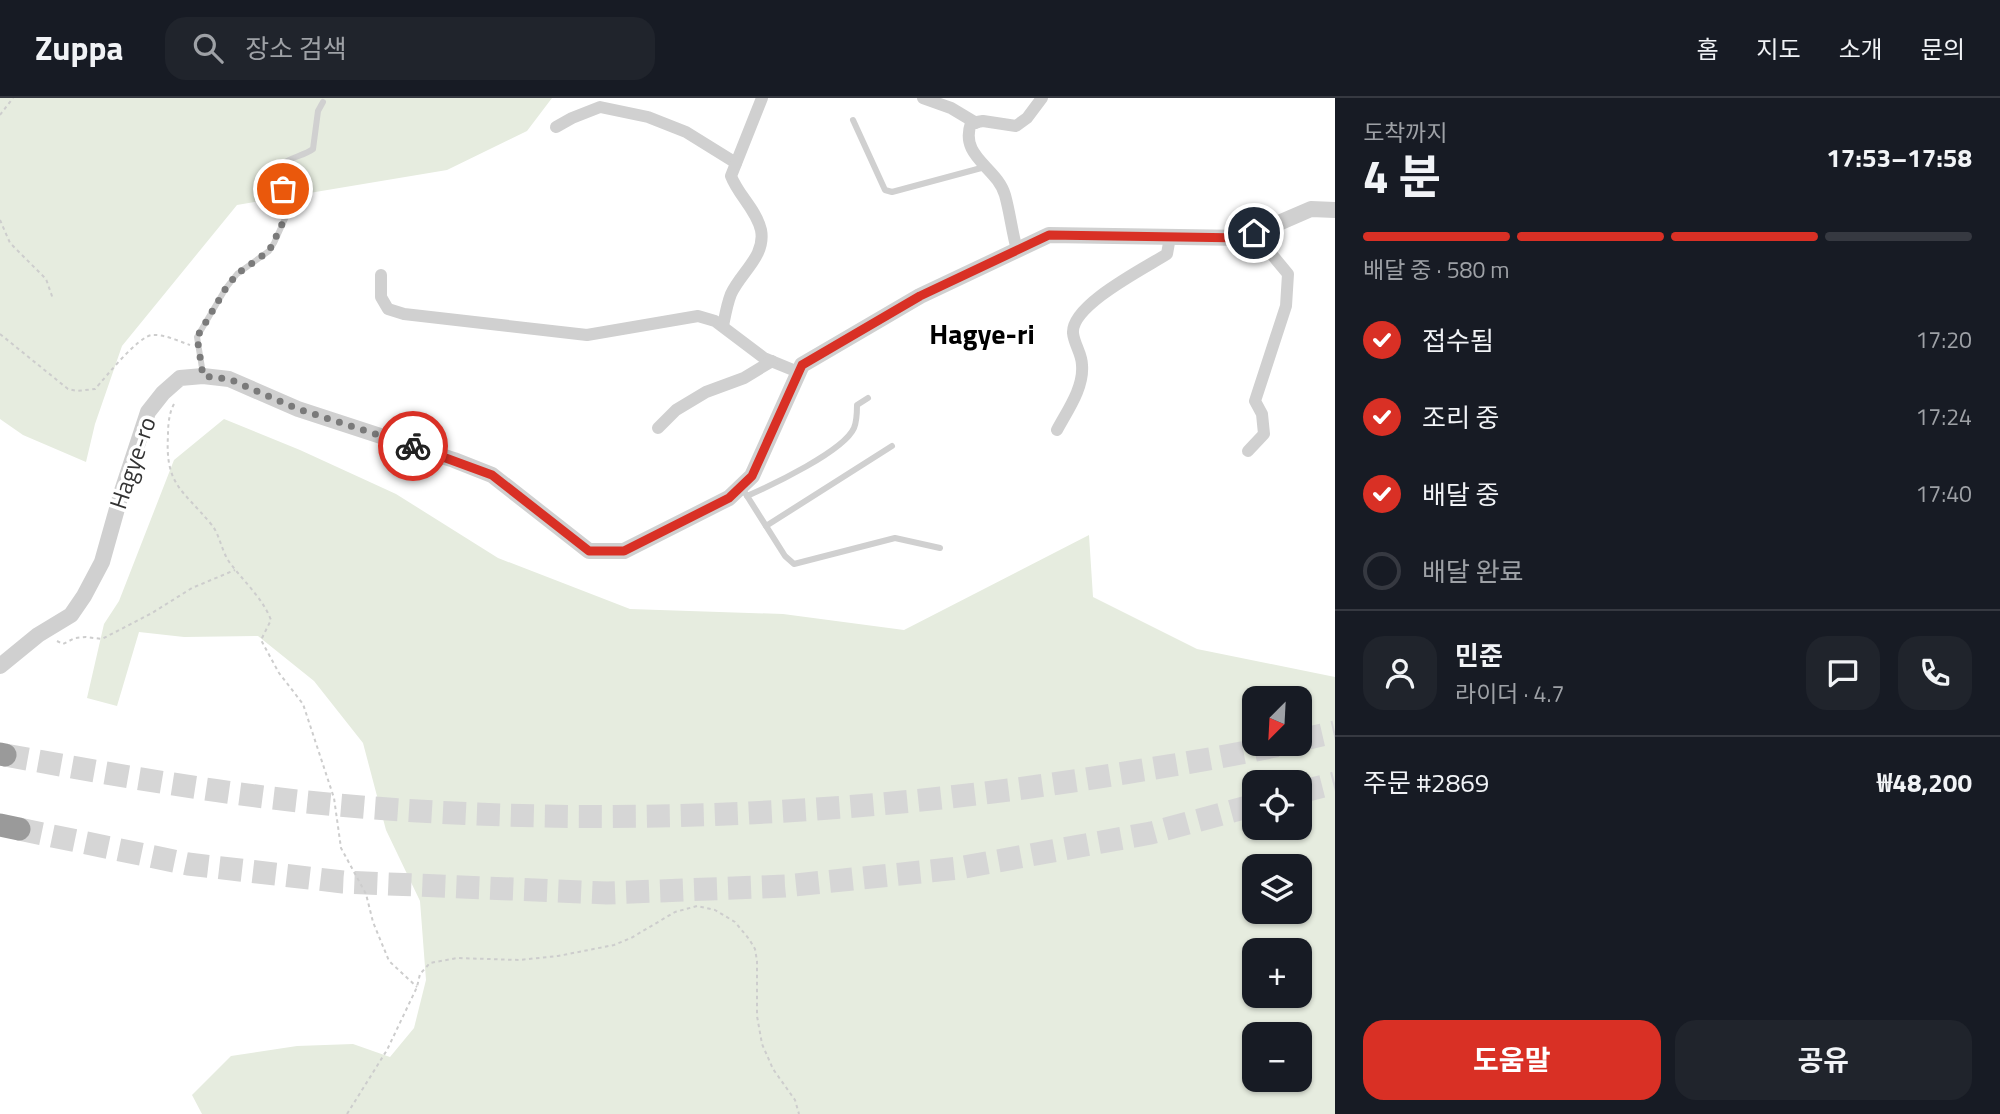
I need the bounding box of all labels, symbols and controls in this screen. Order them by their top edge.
search box [165,17,655,80]
text: Zuppa [35,23,123,73]
icon: search [189,29,227,67]
text: 장소 검색 [245,29,347,68]
text: 홈 [1696,31,1718,67]
text: 지도 [1756,31,1801,67]
text: 소개 [1839,31,1883,67]
text: 문의 [1921,31,1965,67]
text: 도착까지 [1363,115,1448,150]
text: 17:53–17:58 [1826,138,1972,177]
text: 4 분 [1363,141,1441,211]
pin [253,159,313,219]
icon: bag [264,170,302,208]
pin [1224,203,1284,263]
icon: home [1235,214,1273,252]
text: 배달 중 · 580 m [1363,252,1510,287]
district label: Hagye-ri [929,312,1035,355]
icon: check [1363,321,1401,359]
text: 접수됨 [1422,321,1494,360]
text: 17:20 [1915,322,1972,357]
icon: check [1363,398,1401,436]
text: 조리 중 [1422,398,1499,437]
text: 17:24 [1915,399,1972,434]
courier [378,411,448,481]
street label: Hagye-ro [100,412,165,514]
icon: bike [394,427,432,465]
icon: check [1363,475,1401,513]
text: 배달 중 [1422,475,1499,514]
text: 17:40 [1915,476,1972,511]
text: 배달 완료 [1422,552,1523,591]
button: person [1363,636,1437,710]
text: 민준 [1455,636,1503,675]
button: chat [1806,636,1880,710]
button: phone [1898,636,1972,710]
text: 라이더 · 4.7 [1455,676,1564,711]
north arrow [1242,686,1312,756]
map controls [1242,686,1312,1092]
text: 주문 #2869 [1363,763,1489,802]
text: ₩48,200 [1877,763,1972,802]
button: locate [1242,770,1312,840]
button: layers [1242,854,1312,924]
button: + [1242,938,1312,1008]
button: 도움말 [1363,1020,1661,1100]
button: 공유 [1675,1020,1972,1100]
button: − [1242,1022,1312,1092]

